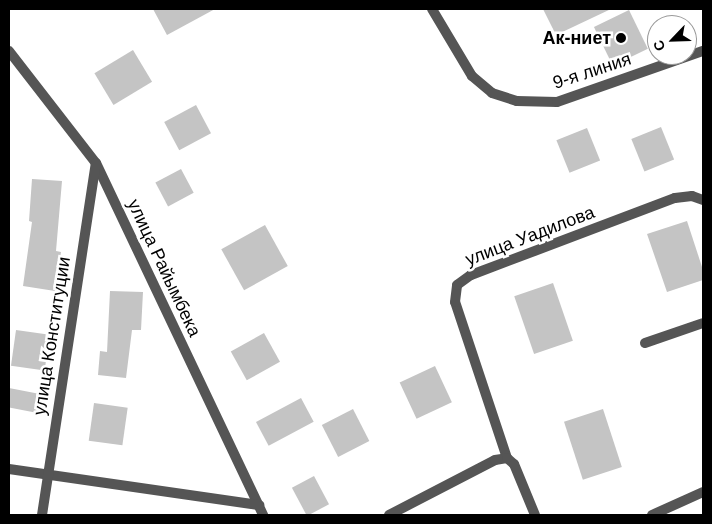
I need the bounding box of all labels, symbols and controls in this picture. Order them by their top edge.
north arrow [647,15,697,65]
place label: Ак-ниет [542,27,611,49]
marker: Ак-ниет [615,32,627,44]
text: С [650,38,669,54]
street label: 9-я линия [550,48,634,94]
street label: улица Райымбека [123,196,205,340]
street label: улица Уадилова [462,201,598,271]
street label: улица Конституции [29,255,75,417]

